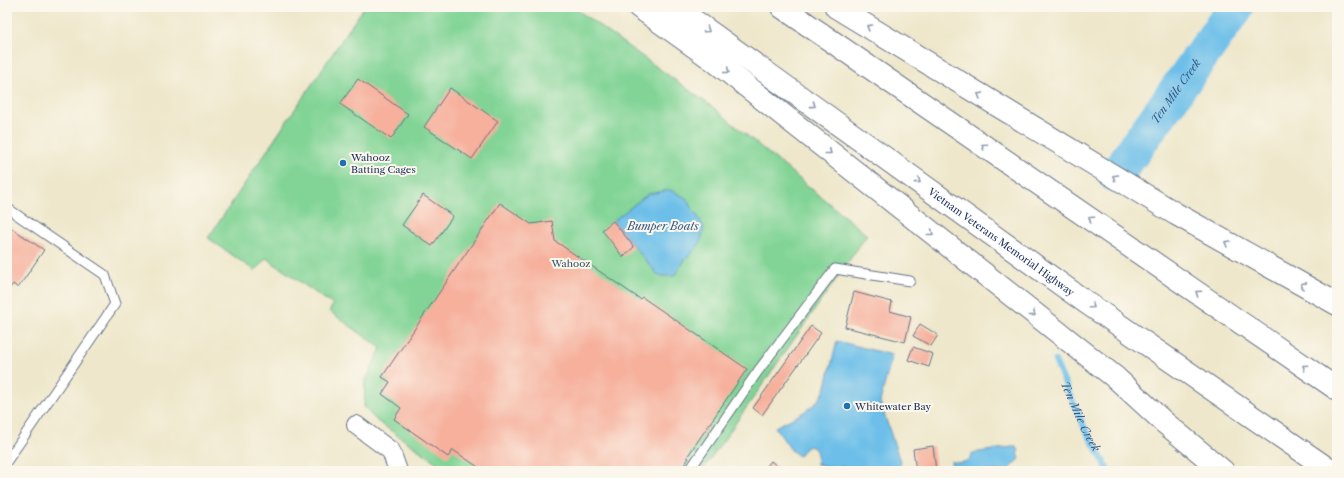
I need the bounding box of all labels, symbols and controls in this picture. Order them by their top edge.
one-way arrow [703,25,710,32]
one-way arrow [866,25,873,32]
water label: Ten Mile Creek [1148,56,1204,126]
one-way arrow [723,66,730,73]
one-way arrow [977,92,984,99]
one-way arrow [808,100,815,107]
one-way arrow [981,144,988,151]
one-way arrow [824,147,831,154]
place label: Wahooz Batting Cages [350,151,416,176]
marker: Wahooz Batting Cages [338,158,348,168]
one-way arrow [1112,174,1119,182]
one-way arrow [914,176,921,184]
street label: Vietnam Veterans Memorial Highway [925,184,1077,299]
one-way arrow [1088,217,1095,224]
water label: Bumper Boats [626,219,699,233]
one-way arrow [926,228,933,235]
one-way arrow [1224,241,1231,248]
park label: Wahooz [550,257,591,270]
one-way arrow [1299,282,1307,290]
one-way arrow [1195,290,1202,298]
one-way arrow [1088,301,1095,309]
one-way arrow [1028,309,1035,316]
one-way arrow [1302,364,1309,372]
water label: Ten Mile Creek [1058,379,1103,454]
place label: Whitewater Bay [854,400,932,413]
marker: Whitewater Bay [842,401,852,411]

